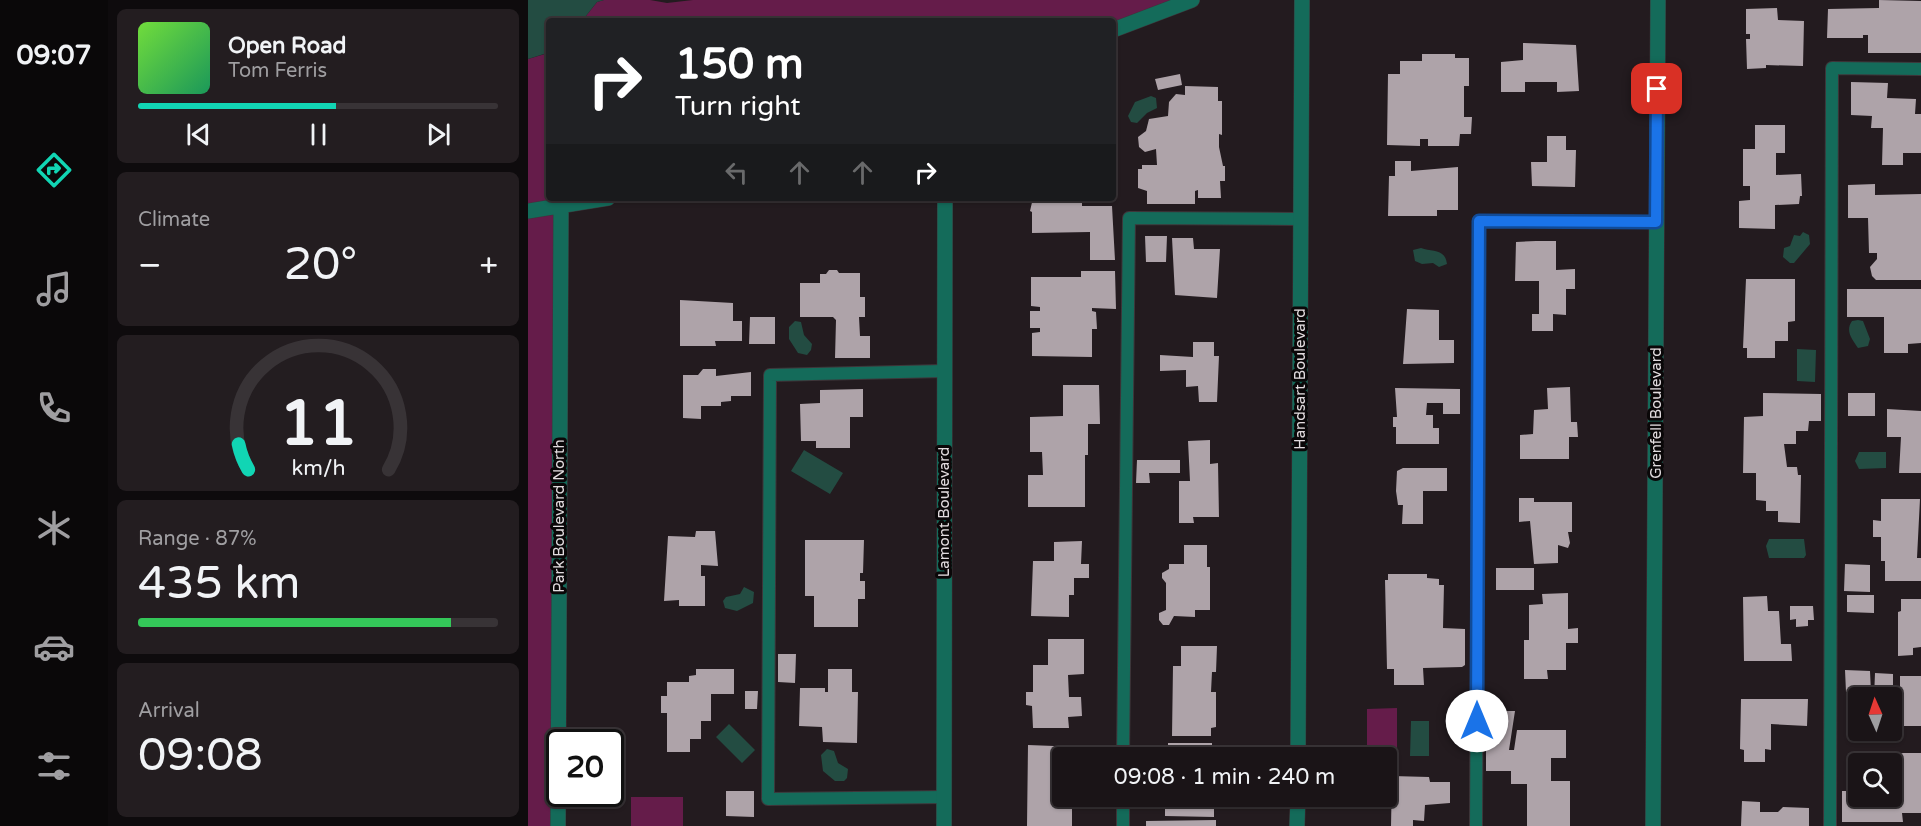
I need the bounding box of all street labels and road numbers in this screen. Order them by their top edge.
street label: Handsart Boulevard [1291,308,1309,450]
street label: Grenfell Boulevard [1647,347,1665,479]
street label: Park Boulevard North [550,439,568,593]
street label: Lamont Boulevard [935,447,953,577]

